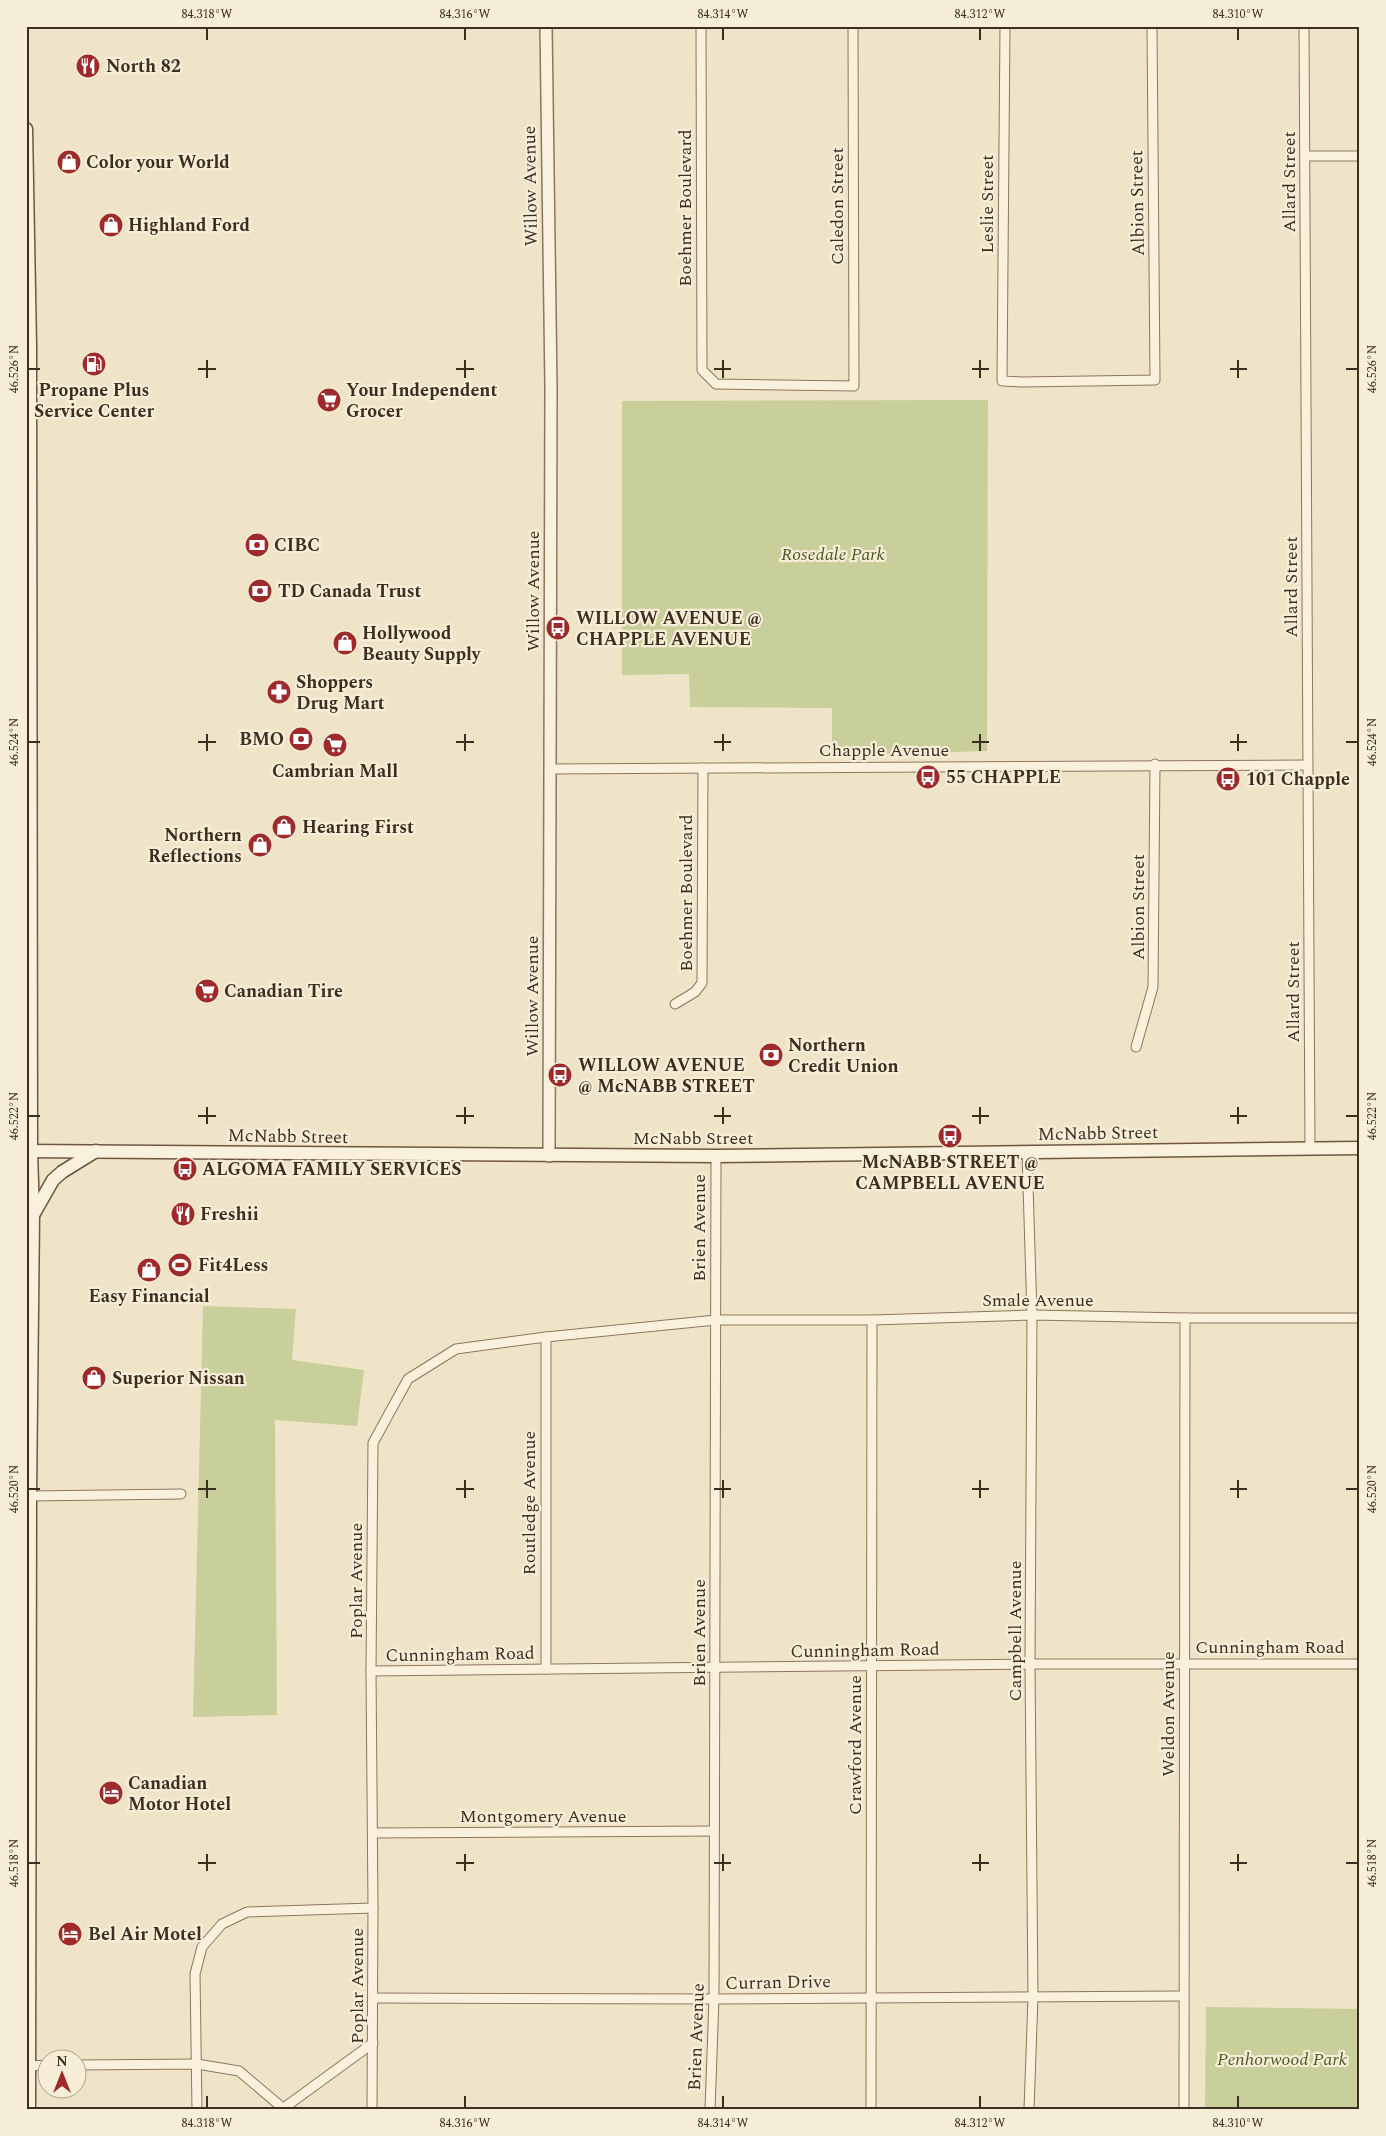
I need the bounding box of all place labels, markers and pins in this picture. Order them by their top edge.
restaurant icon: North 82 [75,53,101,79]
place label: North 82 [106,53,181,80]
shop icon: Color your World [56,149,82,175]
place label: Color your World [86,149,230,176]
shop icon: Highland Ford [98,212,124,238]
place label: Highland Ford [128,212,251,239]
fuel station icon: Propane Plus Service Center [81,351,107,377]
place label: Propane Plus Service Center [34,377,154,425]
place label: Your Independent Grocer [346,377,497,425]
supermarket icon: Your Independent Grocer [316,387,342,413]
bank icon: CIBC [244,532,270,558]
place label: CIBC [274,532,320,559]
bank icon: TD Canada Trust [247,578,273,604]
place label: TD Canada Trust [278,578,421,605]
place label: WILLOW AVENUE @ CHAPPLE AVENUE [576,605,762,653]
bus stop icon: WILLOW AVENUE @ CHAPPLE AVENUE [545,615,571,641]
place label: Hollywood Beauty Supply [362,620,482,668]
shop icon: Hollywood Beauty Supply [332,630,358,656]
place label: Shoppers Drug Mart [296,669,385,717]
pharmacy icon: Shoppers Drug Mart [266,679,292,705]
place label: BMO [239,726,284,753]
bank icon: BMO [288,726,314,752]
supermarket icon: Cambrian Mall [322,732,348,758]
place label: Cambrian Mall [272,758,398,785]
bus stop icon: 55 CHAPPLE [915,764,941,790]
place label: 55 CHAPPLE [946,764,1061,791]
bus stop icon: 101 Chapple [1215,766,1241,792]
place label: 101 Chapple [1246,766,1350,793]
shop icon: Hearing First [271,814,297,840]
place label: Hearing First [302,814,414,841]
place label: Northern Reflections [148,822,242,870]
shop icon: Northern Reflections [247,832,273,858]
supermarket icon: Canadian Tire [194,978,220,1004]
place label: Canadian Tire [224,978,343,1005]
place label: Northern Credit Union [788,1032,899,1080]
bank icon: Northern Credit Union [758,1042,784,1068]
place label: WILLOW AVENUE @ McNABB STREET [578,1052,755,1100]
bus stop icon: WILLOW AVENUE @ McNABB STREET [547,1062,573,1088]
bus stop icon: McNABB STREET @ CAMPBELL AVENUE [937,1123,963,1149]
place label: McNABB STREET @ CAMPBELL AVENUE [855,1149,1045,1197]
bus stop icon: ALGOMA FAMILY SERVICES [172,1156,198,1182]
place label: ALGOMA FAMILY SERVICES [202,1156,462,1183]
restaurant icon: Freshii [170,1201,196,1227]
place label: Freshii [200,1201,259,1228]
sports icon: Fit4Less [167,1252,193,1278]
place label: Fit4Less [198,1252,269,1279]
shop icon: Easy Financial [136,1257,162,1283]
place label: Easy Financial [88,1283,210,1310]
shop icon: Superior Nissan [81,1365,107,1391]
place label: Superior Nissan [112,1365,245,1392]
place label: Canadian Motor Hotel [128,1770,231,1818]
hotel icon: Canadian Motor Hotel [98,1780,124,1806]
hotel icon: Bel Air Motel [57,1921,83,1947]
place label: Bel Air Motel [88,1921,202,1948]

